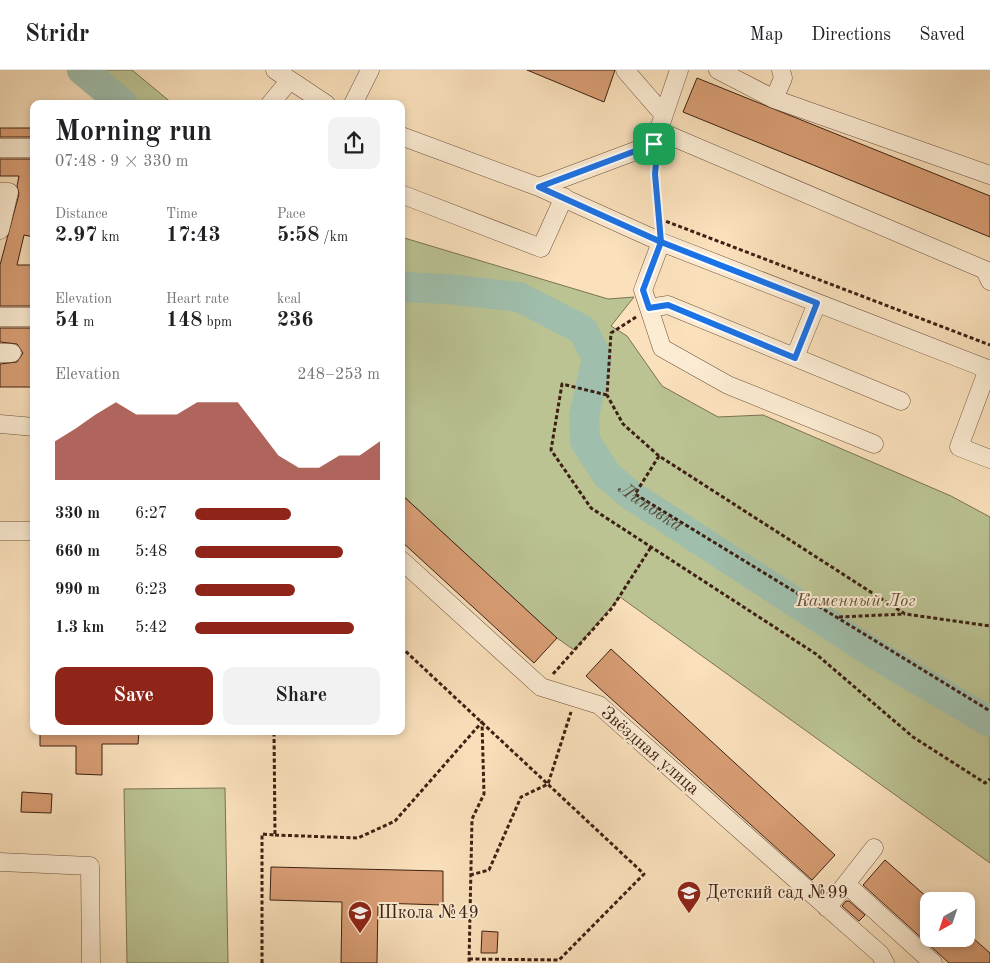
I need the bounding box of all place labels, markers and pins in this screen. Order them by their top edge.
pin [633,123,675,165]
school or university icon: Детский сад №99 [676,880,702,914]
place label: Детский сад №99 [706,884,848,902]
school or university icon: Школа №49 [347,900,373,934]
place label: Школа №49 [378,904,479,922]

